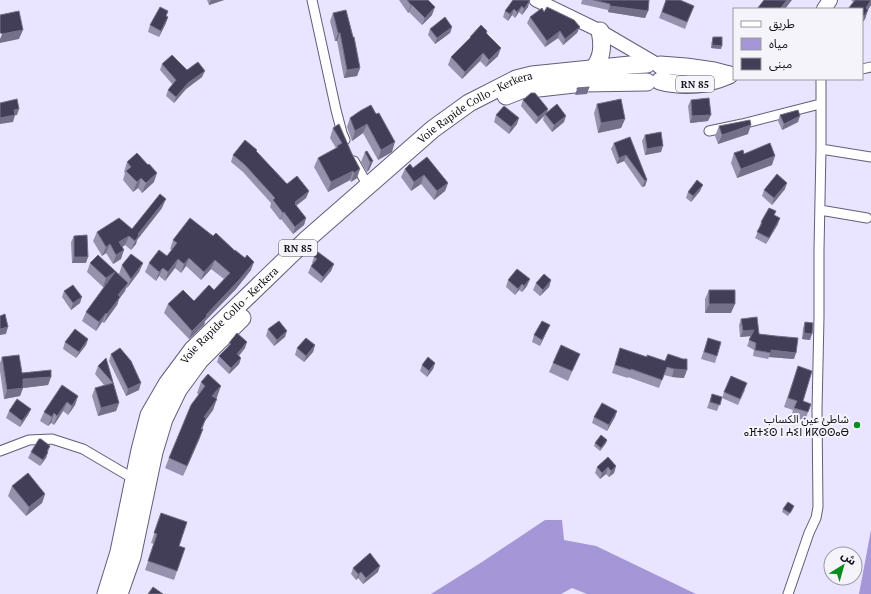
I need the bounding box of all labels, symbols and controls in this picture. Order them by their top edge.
legend [733,8,863,80]
text: طريق [769,16,795,32]
text: مياه [769,36,788,51]
text: مبنى [769,56,792,71]
street label: Voie Rapide Collo - Kerkera [414,68,534,147]
road number: RN 85 [676,76,714,92]
road number: RN 85 [279,240,317,256]
street label: Voie Rapide Collo - Kerkera [177,263,281,367]
place label: شاطئ عين الكساب ⴰⴼⵜⵉⵙ ⵏ ⵄⵉⵏ ⵍⴽⵙⵙⴰⴱ [744,412,849,439]
marker: شاطئ عين الكساب ⴰⴼⵜⵉⵙ ⵏ ⵄⵉⵏ ⵍⴽⵙⵙⴰⴱ [852,420,862,430]
north arrow [823,546,863,586]
text: ش [839,548,859,568]

